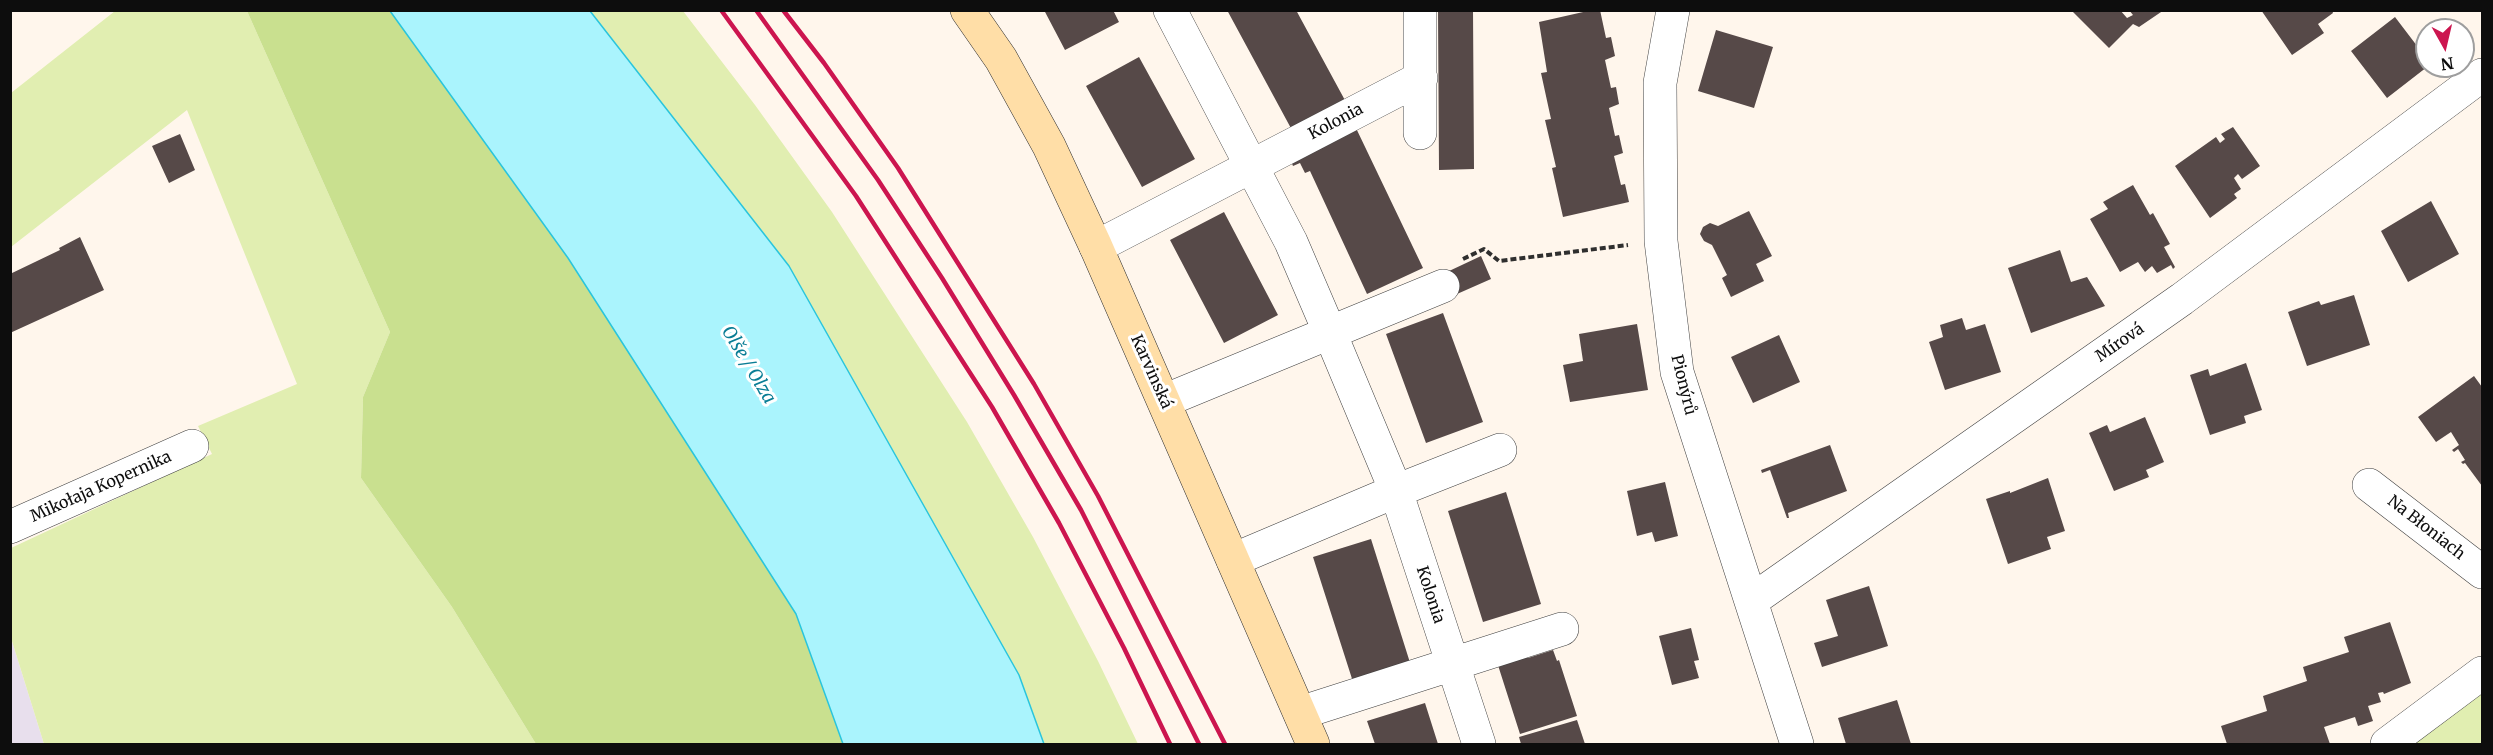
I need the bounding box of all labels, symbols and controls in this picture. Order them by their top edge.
north arrow [2415,18,2475,78]
text: N [2440,53,2455,75]
street label: Kolonia [1305,100,1367,144]
street label: Mírová [2092,319,2148,367]
water label: Olše / Olza [716,322,780,408]
street label: Karvinská [1126,332,1176,412]
street label: Pionýrů [1666,353,1700,417]
street label: Mikołaja Kopernika [28,447,174,527]
street label: Na Błoniach [2383,492,2469,564]
street label: Kolonia [1412,564,1448,626]

